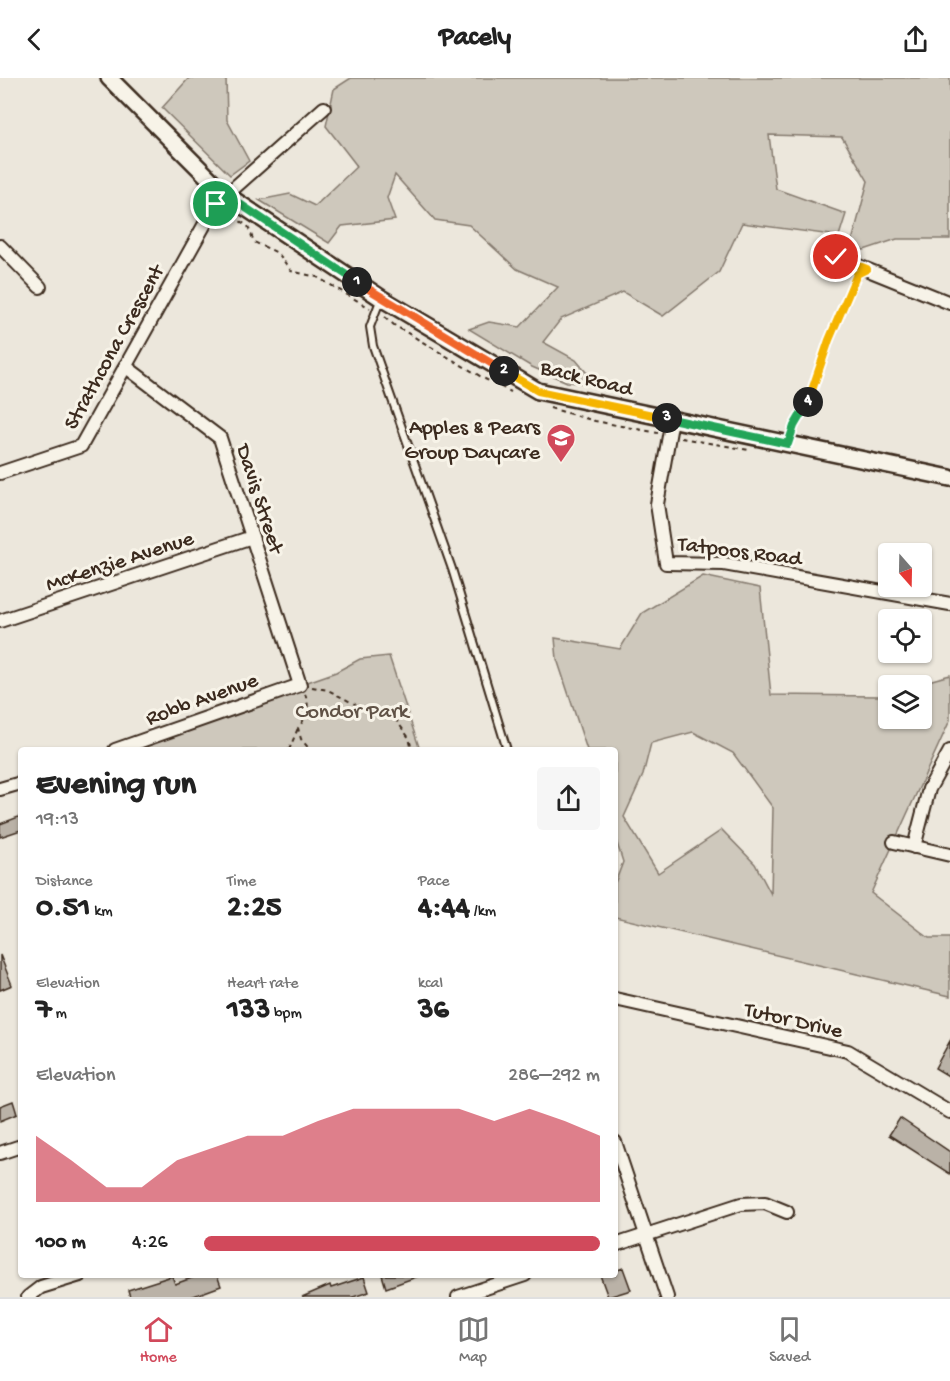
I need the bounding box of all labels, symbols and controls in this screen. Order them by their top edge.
icon: back [18,23,51,56]
text: Pacely [439,23,511,55]
icon: share [899,23,932,56]
pin [190,178,241,229]
icon: arrive [199,187,232,220]
pin [810,231,861,282]
icon: check [819,240,852,273]
street label: Strathcona Crescent [59,259,172,435]
pin: 1 [342,267,372,297]
text: 1 [354,272,360,291]
pin: 2 [489,356,519,386]
street label: Back Road [536,356,637,404]
text: 2 [500,361,508,380]
pin: 4 [793,387,823,417]
text: 4 [804,392,812,411]
pin: 3 [652,403,682,433]
text: 3 [663,408,671,427]
place label: Apples & Pears Group Daycare [404,416,541,467]
school or university icon: Apples & Pears Group Daycare [545,422,577,464]
street label: Davis Street [228,440,289,559]
street label: McKenzie Avenue [43,526,198,599]
street label: Tatpoos Road [674,532,805,574]
north arrow [878,543,932,597]
map controls [878,543,932,729]
button: locate [878,609,932,663]
street label: Robb Avenue [143,668,263,733]
button: layers [878,675,932,729]
park label: Condor Park [295,700,411,726]
text: Evening run [36,767,196,805]
button: share [537,767,600,830]
text: 19:13 [36,809,79,832]
text: Distance [36,873,93,892]
text: Time [227,873,256,892]
text: Pace [418,873,449,892]
text: 0.51 [36,892,90,927]
text: 2:25 [227,892,282,927]
text: 4:44 [418,892,470,927]
text: km [90,903,113,922]
text: /km [470,903,496,922]
text: Elevation [36,975,100,994]
text: Heart rate [227,975,299,994]
text: kcal [418,975,443,994]
text: 7 [36,994,52,1029]
text: 133 [227,994,270,1029]
text: 36 [418,994,449,1029]
street label: Tutor Drive [739,998,845,1046]
text: m [52,1005,67,1024]
text: bpm [270,1005,302,1024]
text: Elevation [36,1065,116,1088]
text: 286–292 m [508,1065,600,1088]
text: 100 m [36,1232,86,1255]
text: 4:26 [132,1232,168,1255]
tab: Home [140,1313,177,1368]
tab: Map [457,1313,490,1368]
tab: Saved [769,1313,810,1368]

